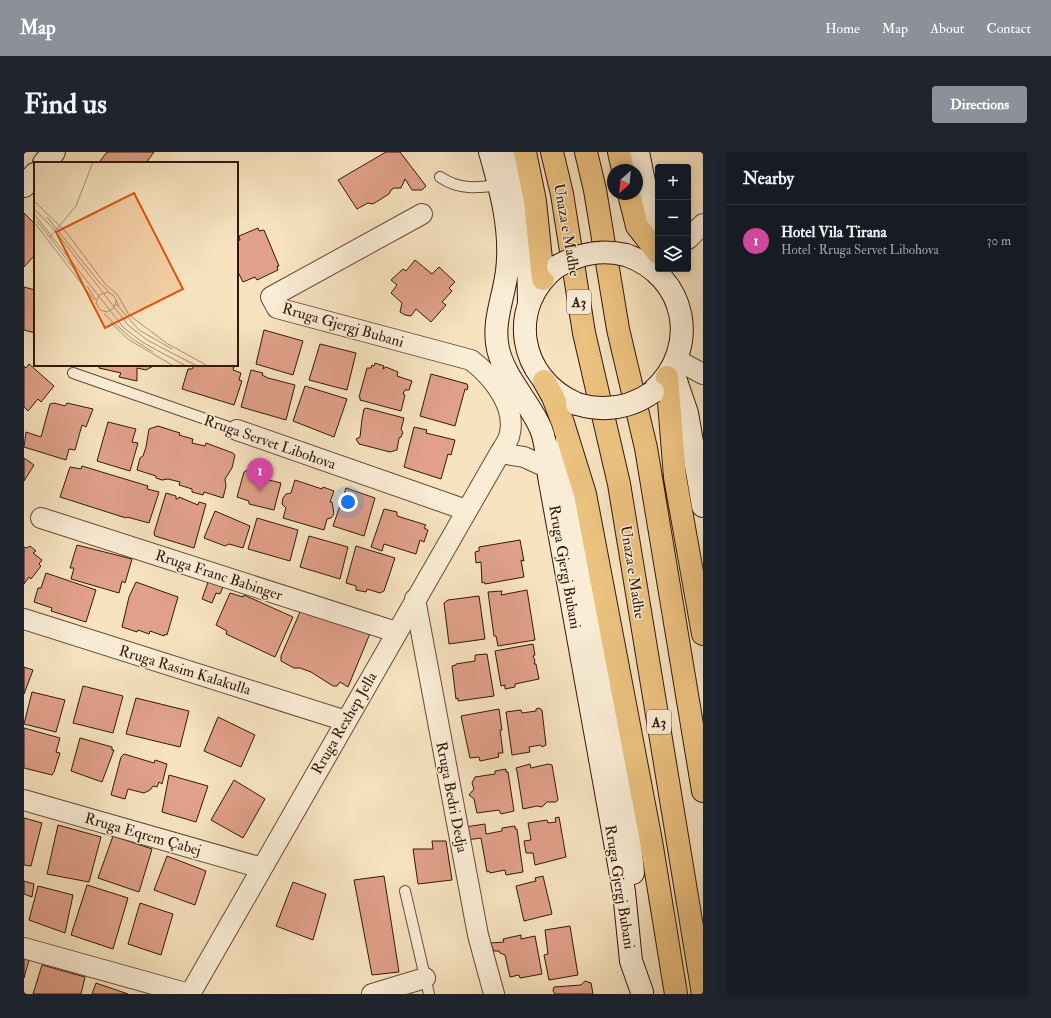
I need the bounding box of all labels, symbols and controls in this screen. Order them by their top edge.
text: Map [20,16,56,40]
text: Home [825,20,860,37]
text: Map [882,20,908,37]
text: About [930,20,964,37]
text: Contact [986,20,1031,37]
button: Directions [932,86,1027,123]
text: Find us [24,87,107,122]
inset map [34,162,238,366]
north arrow [607,164,643,200]
map controls [655,164,691,272]
button: + [655,164,691,200]
text: Nearby [743,168,794,189]
street label: Unaza e Madhe [549,182,584,278]
button: − [655,200,691,236]
text: Hotel Vila Tirana [781,223,887,242]
text: 1 [754,233,758,249]
text: 30 m [987,233,1011,249]
button: layers [655,236,691,272]
text: Hotel · Rruga Servet Libohova [781,242,939,258]
road number: A3 [567,290,591,314]
street label: Rruga Gjergj Bubani [280,299,406,352]
street label: Rruga Servet Libohova [201,411,339,474]
pin: 1 [247,458,273,491]
your location [338,492,358,512]
street label: Rruga Gjergj Bubani [544,504,585,631]
street label: Unaza e Madhe [616,524,649,620]
street label: Rruga Franc Babinger [153,546,285,605]
street label: Rruga Rasim Kalakulla [117,641,254,700]
street label: Rruga Rexhep Jella [307,668,383,778]
road number: A3 [647,710,671,734]
street label: Rruga Bedri Dedja [431,740,472,855]
street label: Rruga Eqrem Çabej [82,809,203,860]
street label: Rruga Gjergj Bubani [600,824,639,951]

